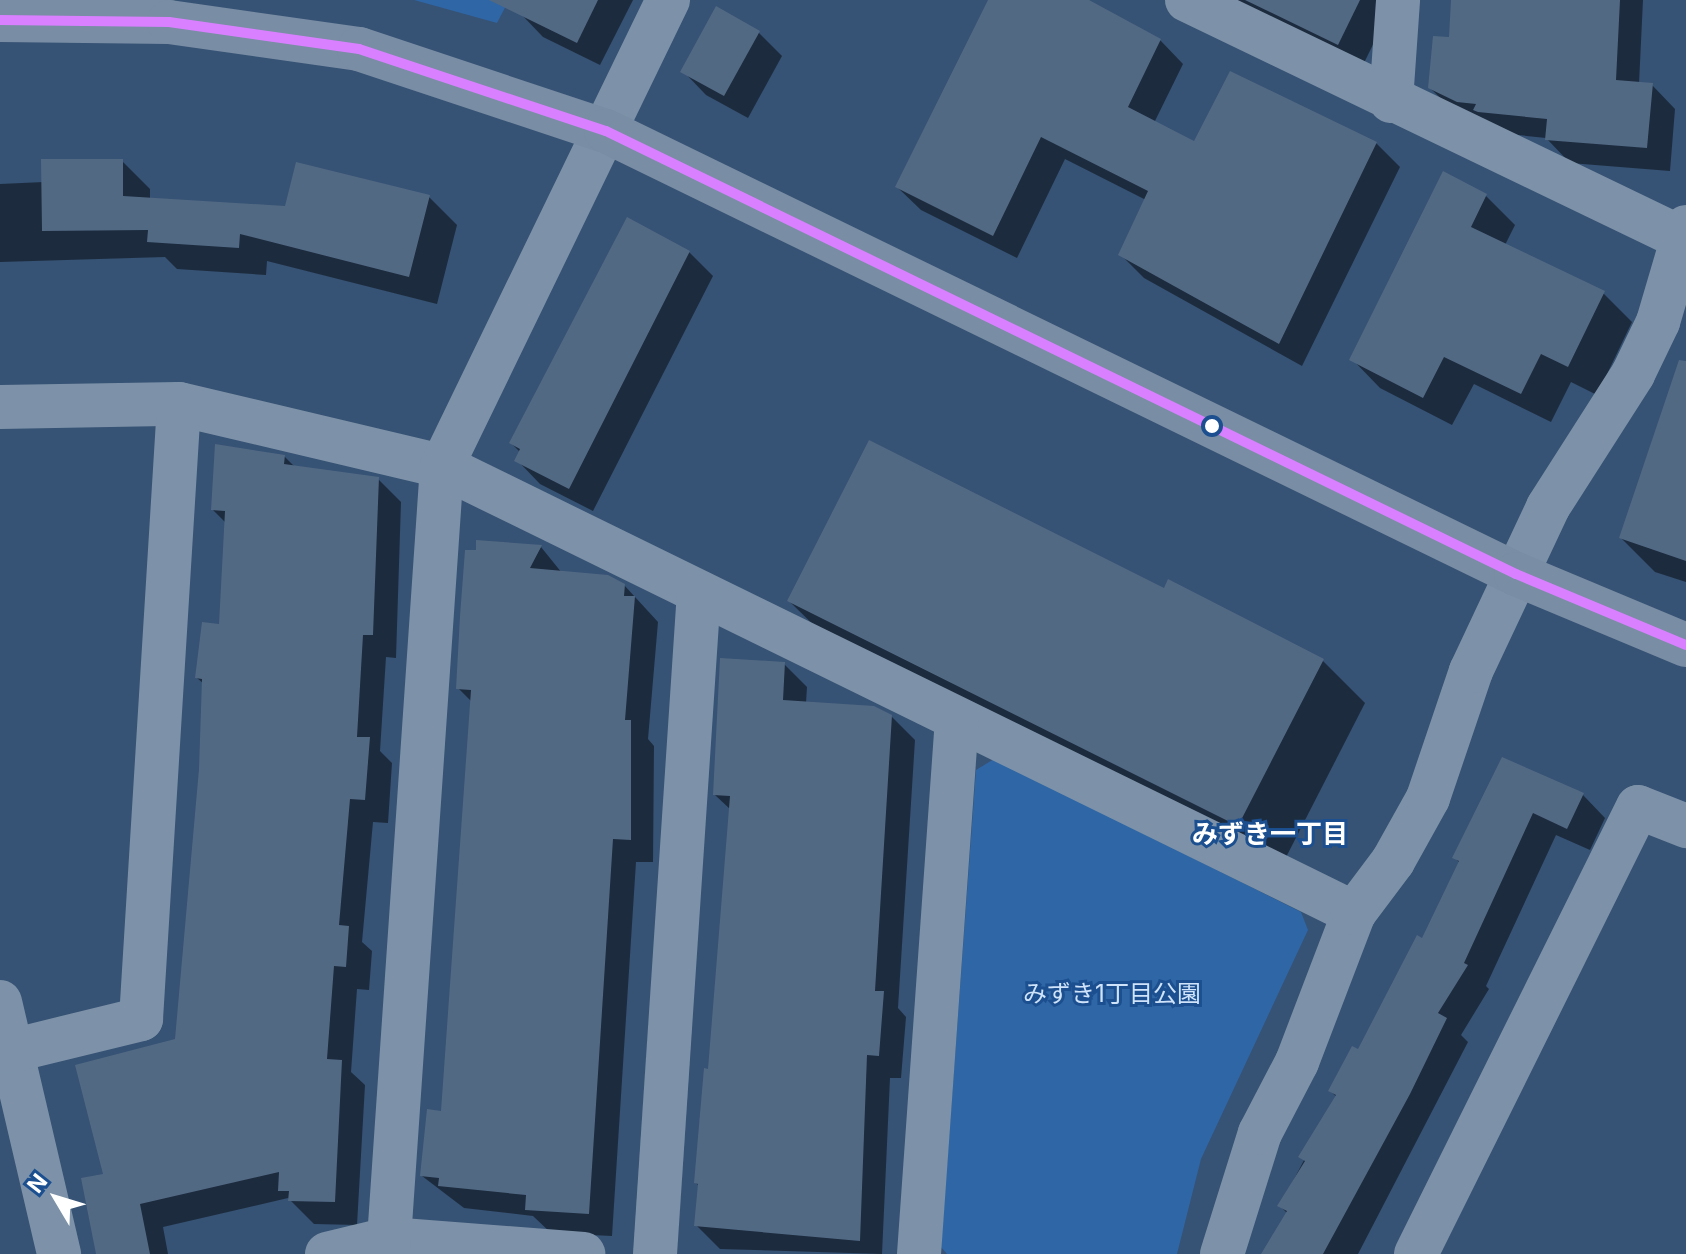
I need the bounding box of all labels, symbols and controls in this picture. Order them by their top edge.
unlabelled marker [1204,418,1220,434]
district label: みずき一丁目 [1192,818,1348,850]
park label: みずき1丁目公園 [1023,980,1201,1008]
north arrow [16,1158,96,1238]
text: N [22,1169,52,1198]

